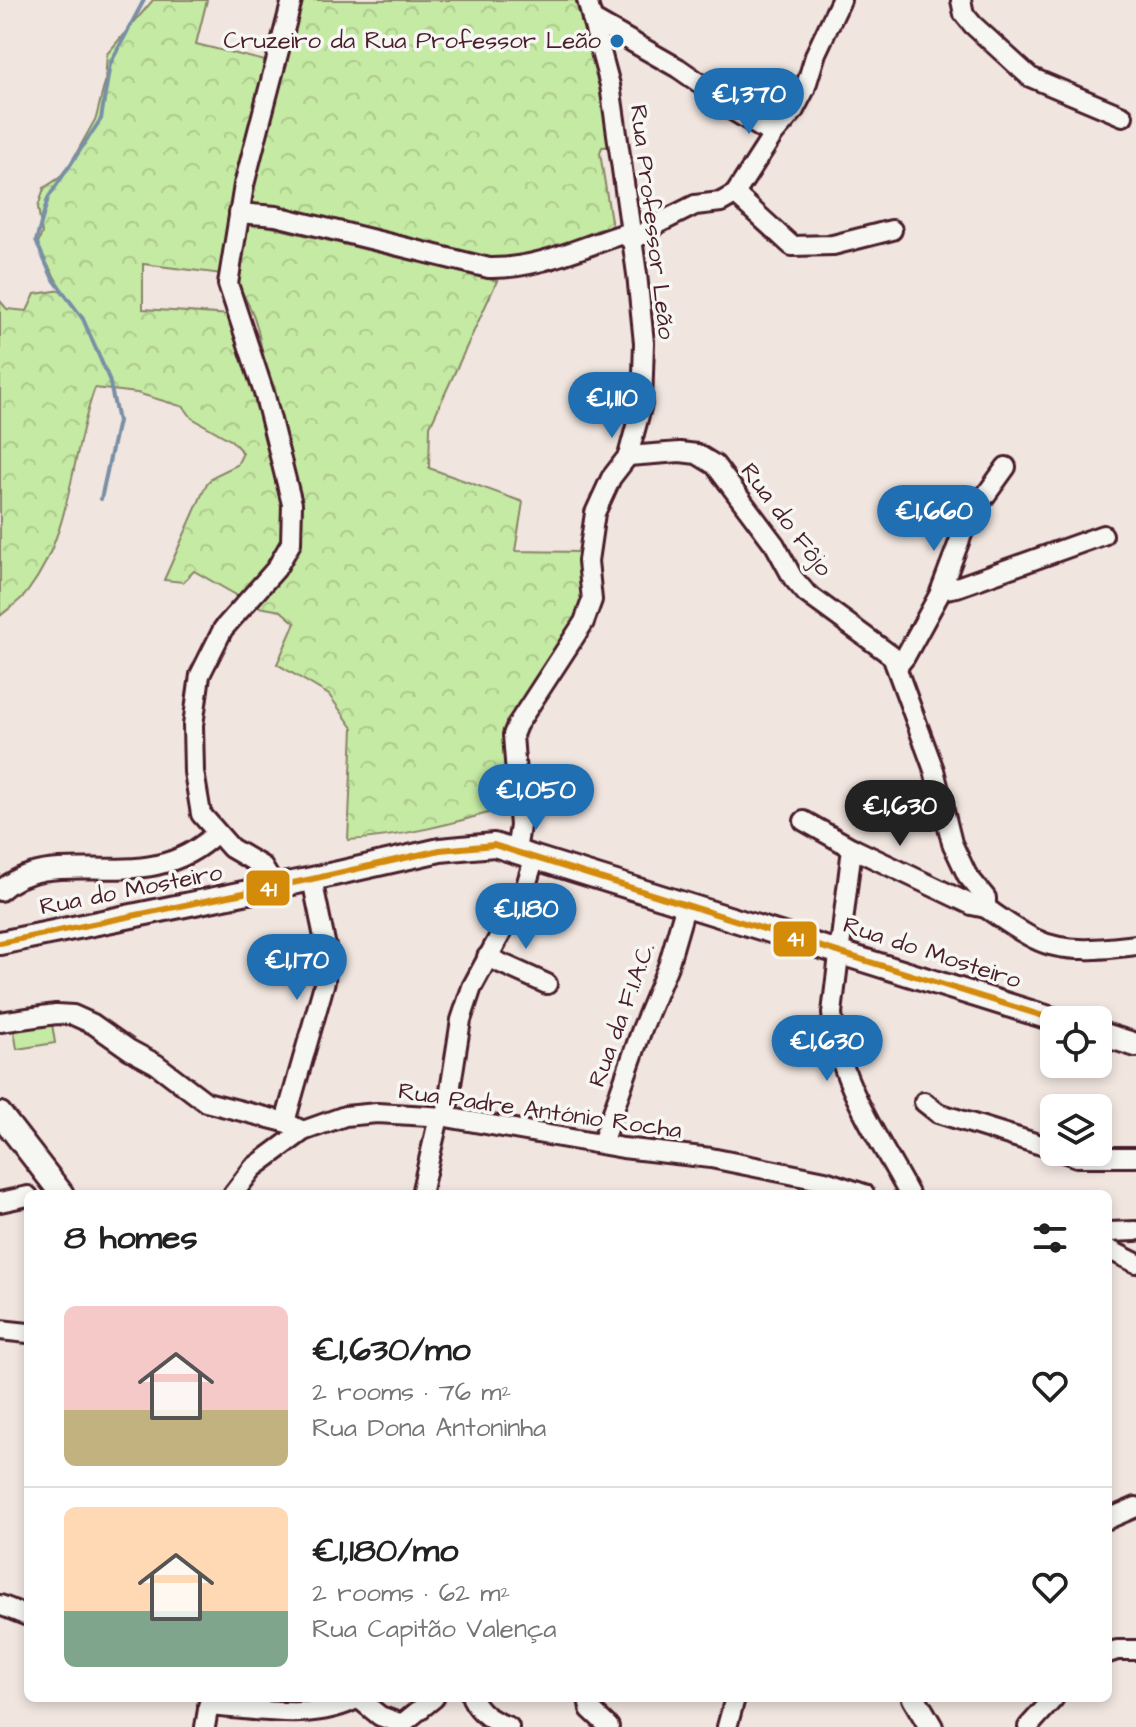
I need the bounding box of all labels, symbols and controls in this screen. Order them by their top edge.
place label: Cruzeiro da Rua Professor Leão [223,24,601,58]
marker: Cruzeiro da Rua Professor Leão [608,32,626,50]
pin: €1,370 [684,68,814,136]
text: €1,370 [712,76,786,112]
street label: Rua Professor Leão [621,103,683,342]
pin: €1,110 [547,372,677,440]
text: €1,110 [586,380,638,416]
street label: Rua do Fôjo [732,456,840,584]
pin: €1,660 [869,485,999,553]
text: €1,660 [895,493,973,529]
pin: €1,050 [471,764,601,832]
text: €1,050 [496,772,576,808]
pin: €1,630 [835,780,965,848]
text: €1,630 [863,788,937,824]
street label: Rua do Mosteiro [37,856,226,924]
line badge: 41 [245,869,291,907]
text: 41 [259,874,277,905]
pin: €1,180 [461,883,591,951]
text: €1,180 [493,891,559,927]
street label: Rua do Mosteiro [839,908,1026,998]
line badge: 41 [772,920,818,958]
text: 41 [786,924,804,955]
pin: €1,170 [232,934,362,1002]
street label: Rua da F.I.A.C. [580,938,664,1092]
text: €1,170 [265,942,329,978]
map controls [1040,1006,1112,1166]
button: locate [1040,1006,1112,1078]
pin: €1,630 [762,1015,892,1083]
text: €1,630 [790,1023,864,1059]
street label: Rua Padre António Rocha [396,1074,684,1148]
button: layers [1040,1094,1112,1166]
text: 8 homes [64,1214,198,1262]
icon: filters [1028,1216,1072,1260]
text: €1,630/mo [312,1326,471,1374]
icon: home [128,1338,224,1434]
icon: heart [1028,1364,1072,1408]
text: 2 rooms · 76 m² [312,1374,511,1410]
text: Rua Dona Antoninha [312,1410,546,1446]
text: €1,180/mo [312,1527,458,1575]
icon: home [128,1539,224,1635]
icon: heart [1028,1565,1072,1609]
text: 2 rooms · 62 m² [312,1575,510,1611]
text: Rua Capitão Valença [312,1611,557,1647]

